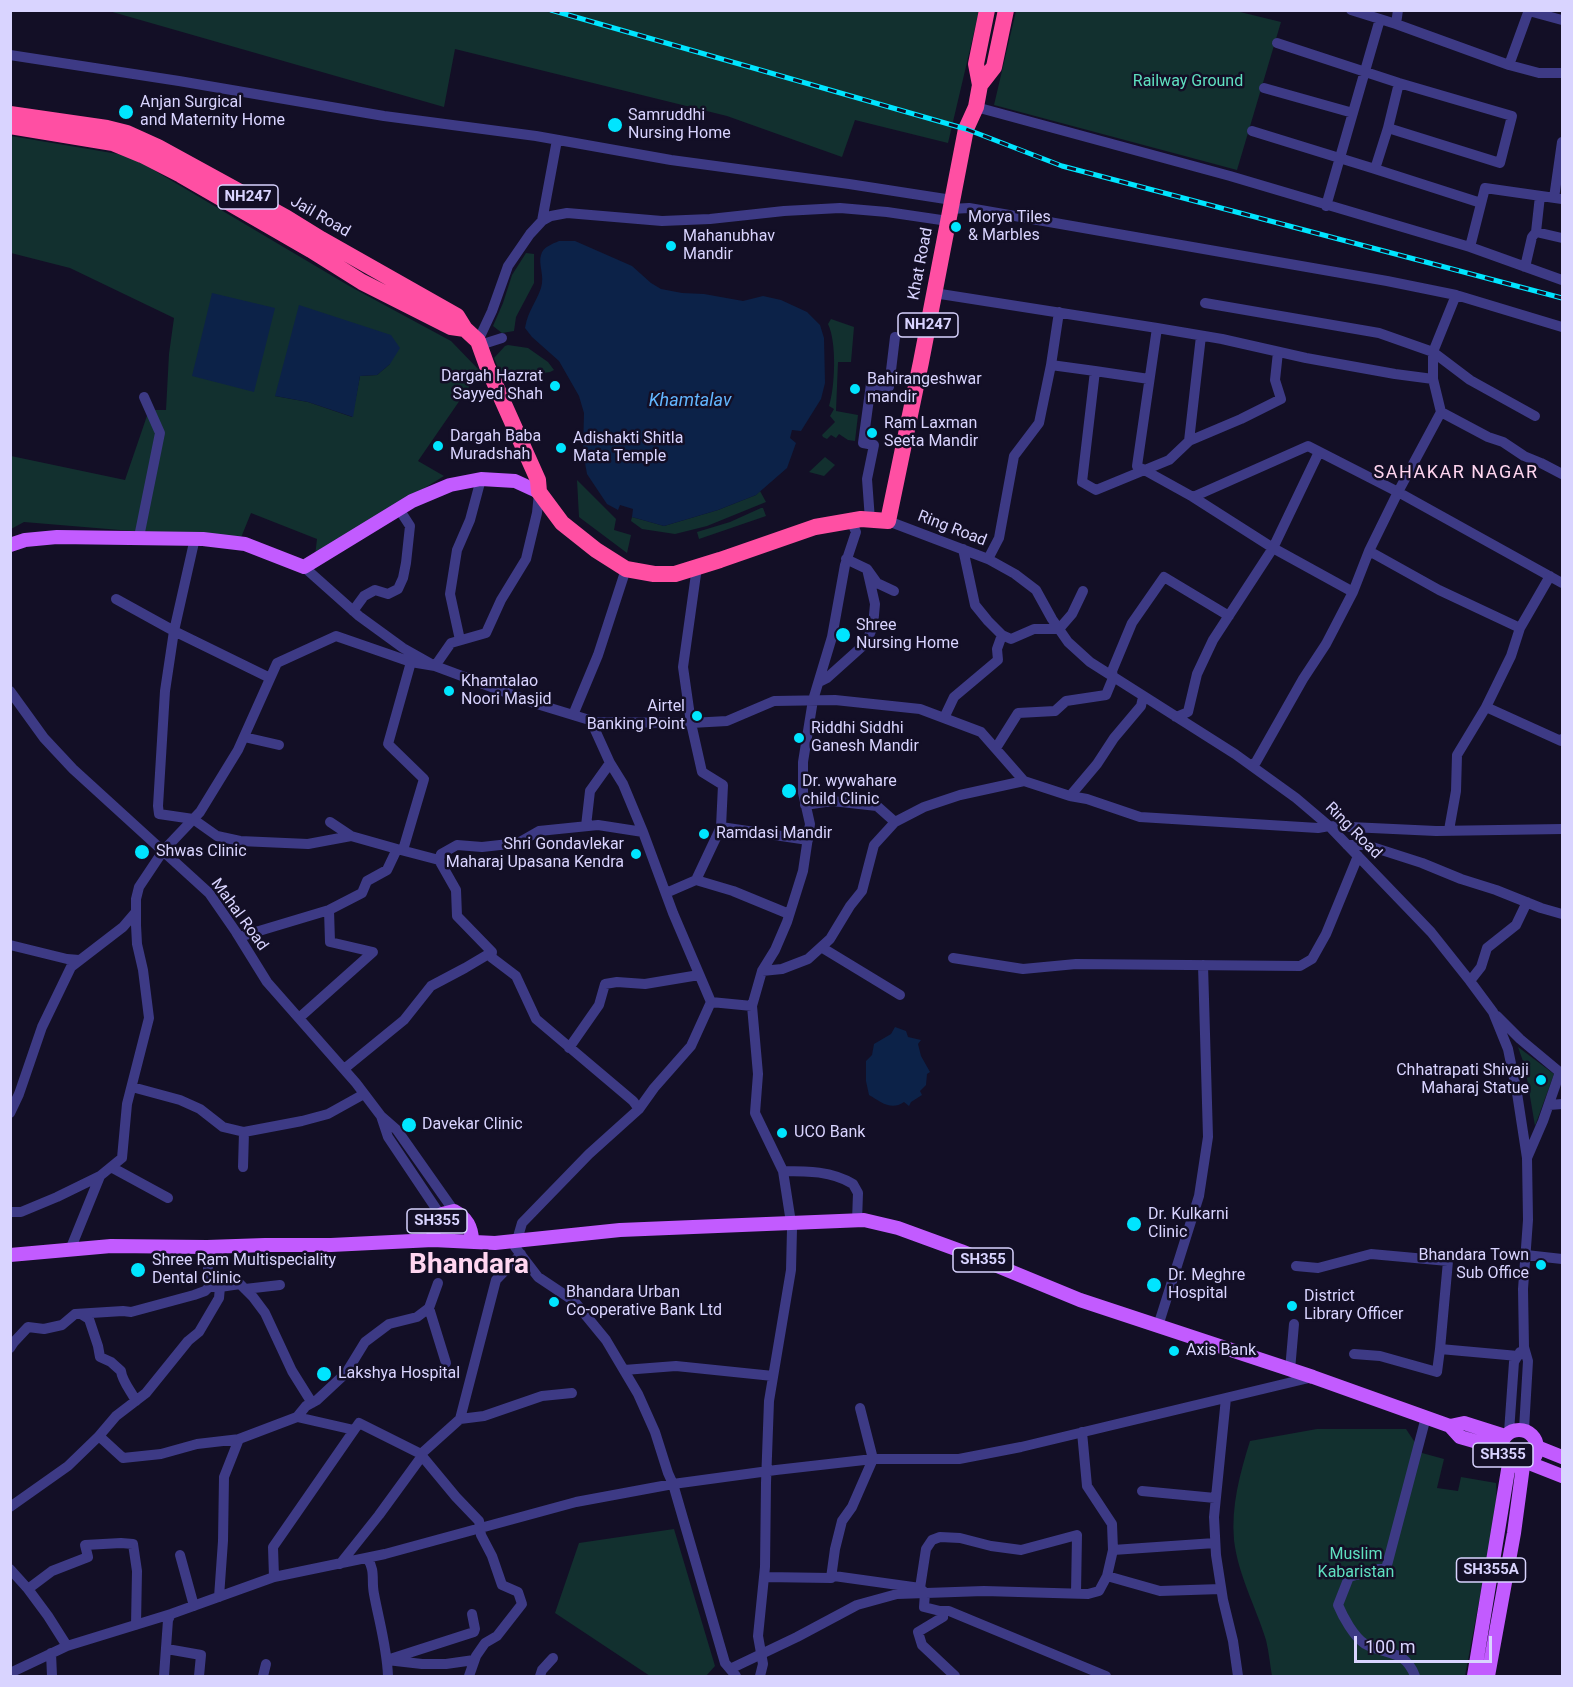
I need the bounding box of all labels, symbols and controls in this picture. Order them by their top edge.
park label: Railway Ground [1133,72,1243,92]
place label: Anjan Surgical and Maternity Home [140,93,285,131]
marker: Anjan Surgical and Maternity Home [117,103,135,121]
place label: Samruddhi Nursing Home [628,106,731,144]
marker: Samruddhi Nursing Home [606,116,624,134]
road number: NH247 [218,185,278,209]
street label: Jail Road [287,192,353,242]
place label: Morya Tiles & Marbles [968,208,1051,246]
marker: Morya Tiles & Marbles [949,220,963,234]
street label: Khat Road [905,226,937,302]
place label: Mahanubhav Mandir [683,227,775,265]
marker: Mahanubhav Mandir [664,239,678,253]
road number: NH247 [898,313,958,337]
place label: Dargah Hazrat Sayyed Shah [441,367,543,405]
place label: Bahirangeshwar mandir [867,370,982,408]
marker: Dargah Hazrat Sayyed Shah [548,379,562,393]
marker: Bahirangeshwar mandir [848,382,862,396]
water label: Khamtalav [649,390,731,412]
place label: Ram Laxman Seeta Mandir [884,414,978,452]
marker: Ram Laxman Seeta Mandir [865,426,879,440]
place label: Dargah Baba Muradshah [450,427,541,465]
place label: Adishakti Shitla Mata Temple [573,429,683,467]
marker: Dargah Baba Muradshah [431,439,445,453]
marker: Adishakti Shitla Mata Temple [554,441,568,455]
district label: SAHAKAR NAGAR [1373,462,1539,484]
street label: Ring Road [915,507,989,551]
place label: Shree Nursing Home [856,616,959,654]
marker: Shree Nursing Home [834,626,852,644]
place label: Khamtalao Noori Masjid [461,672,552,710]
marker: Khamtalao Noori Masjid [442,684,456,698]
place label: Airtel Banking Point [587,697,685,735]
marker: Airtel Banking Point [690,709,704,723]
place label: Riddhi Siddhi Ganesh Mandir [811,719,919,757]
marker: Riddhi Siddhi Ganesh Mandir [792,731,806,745]
place label: Dr. wywahare child Clinic [802,772,897,810]
marker: Dr. wywahare child Clinic [780,782,798,800]
street label: Ring Road [1321,799,1385,863]
place label: Ramdasi Mandir [716,824,832,844]
marker: Ramdasi Mandir [697,827,711,841]
place label: Shri Gondavlekar Maharaj Upasana Kendra [446,835,624,873]
place label: Shwas Clinic [156,842,247,862]
marker: Shwas Clinic [133,843,151,861]
marker: Shri Gondavlekar Maharaj Upasana Kendra [629,847,643,861]
street label: Mahal Road [206,875,272,955]
place label: Chhatrapati Shivaji Maharaj Statue [1396,1061,1529,1099]
marker: Chhatrapati Shivaji Maharaj Statue [1534,1073,1548,1087]
place label: Davekar Clinic [422,1115,523,1135]
marker: Davekar Clinic [400,1116,418,1134]
place label: UCO Bank [794,1123,865,1143]
marker: UCO Bank [775,1126,789,1140]
place label: Dr. Kulkarni Clinic [1148,1205,1229,1243]
road number: SH355 [407,1209,467,1233]
marker: Dr. Kulkarni Clinic [1125,1215,1143,1233]
place label: Bhandara Town Sub Office [1418,1246,1529,1284]
road number: SH355 [953,1248,1013,1272]
district label: Bhandara [409,1249,529,1283]
place label: Shree Ram Multispeciality Dental Clinic [152,1251,336,1289]
marker: Bhandara Town Sub Office [1534,1258,1548,1272]
marker: Shree Ram Multispeciality Dental Clinic [129,1261,147,1279]
place label: Dr. Meghre Hospital [1168,1266,1245,1304]
marker: Dr. Meghre Hospital [1145,1276,1163,1294]
place label: Bhandara Urban Co-operative Bank Ltd [566,1283,722,1321]
place label: District Library Officer [1304,1287,1403,1325]
marker: Bhandara Urban Co-operative Bank Ltd [547,1295,561,1309]
marker: District Library Officer [1285,1299,1299,1313]
place label: Axis Bank [1186,1341,1256,1361]
marker: Axis Bank [1167,1344,1181,1358]
place label: Lakshya Hospital [338,1364,460,1384]
marker: Lakshya Hospital [315,1365,333,1383]
road number: SH355 [1473,1443,1533,1467]
park label: Muslim Kabaristan [1318,1545,1394,1583]
road number: SH355A [1456,1558,1526,1582]
scale bar [1357,1624,1495,1662]
text: 100 m [1365,1636,1416,1657]

